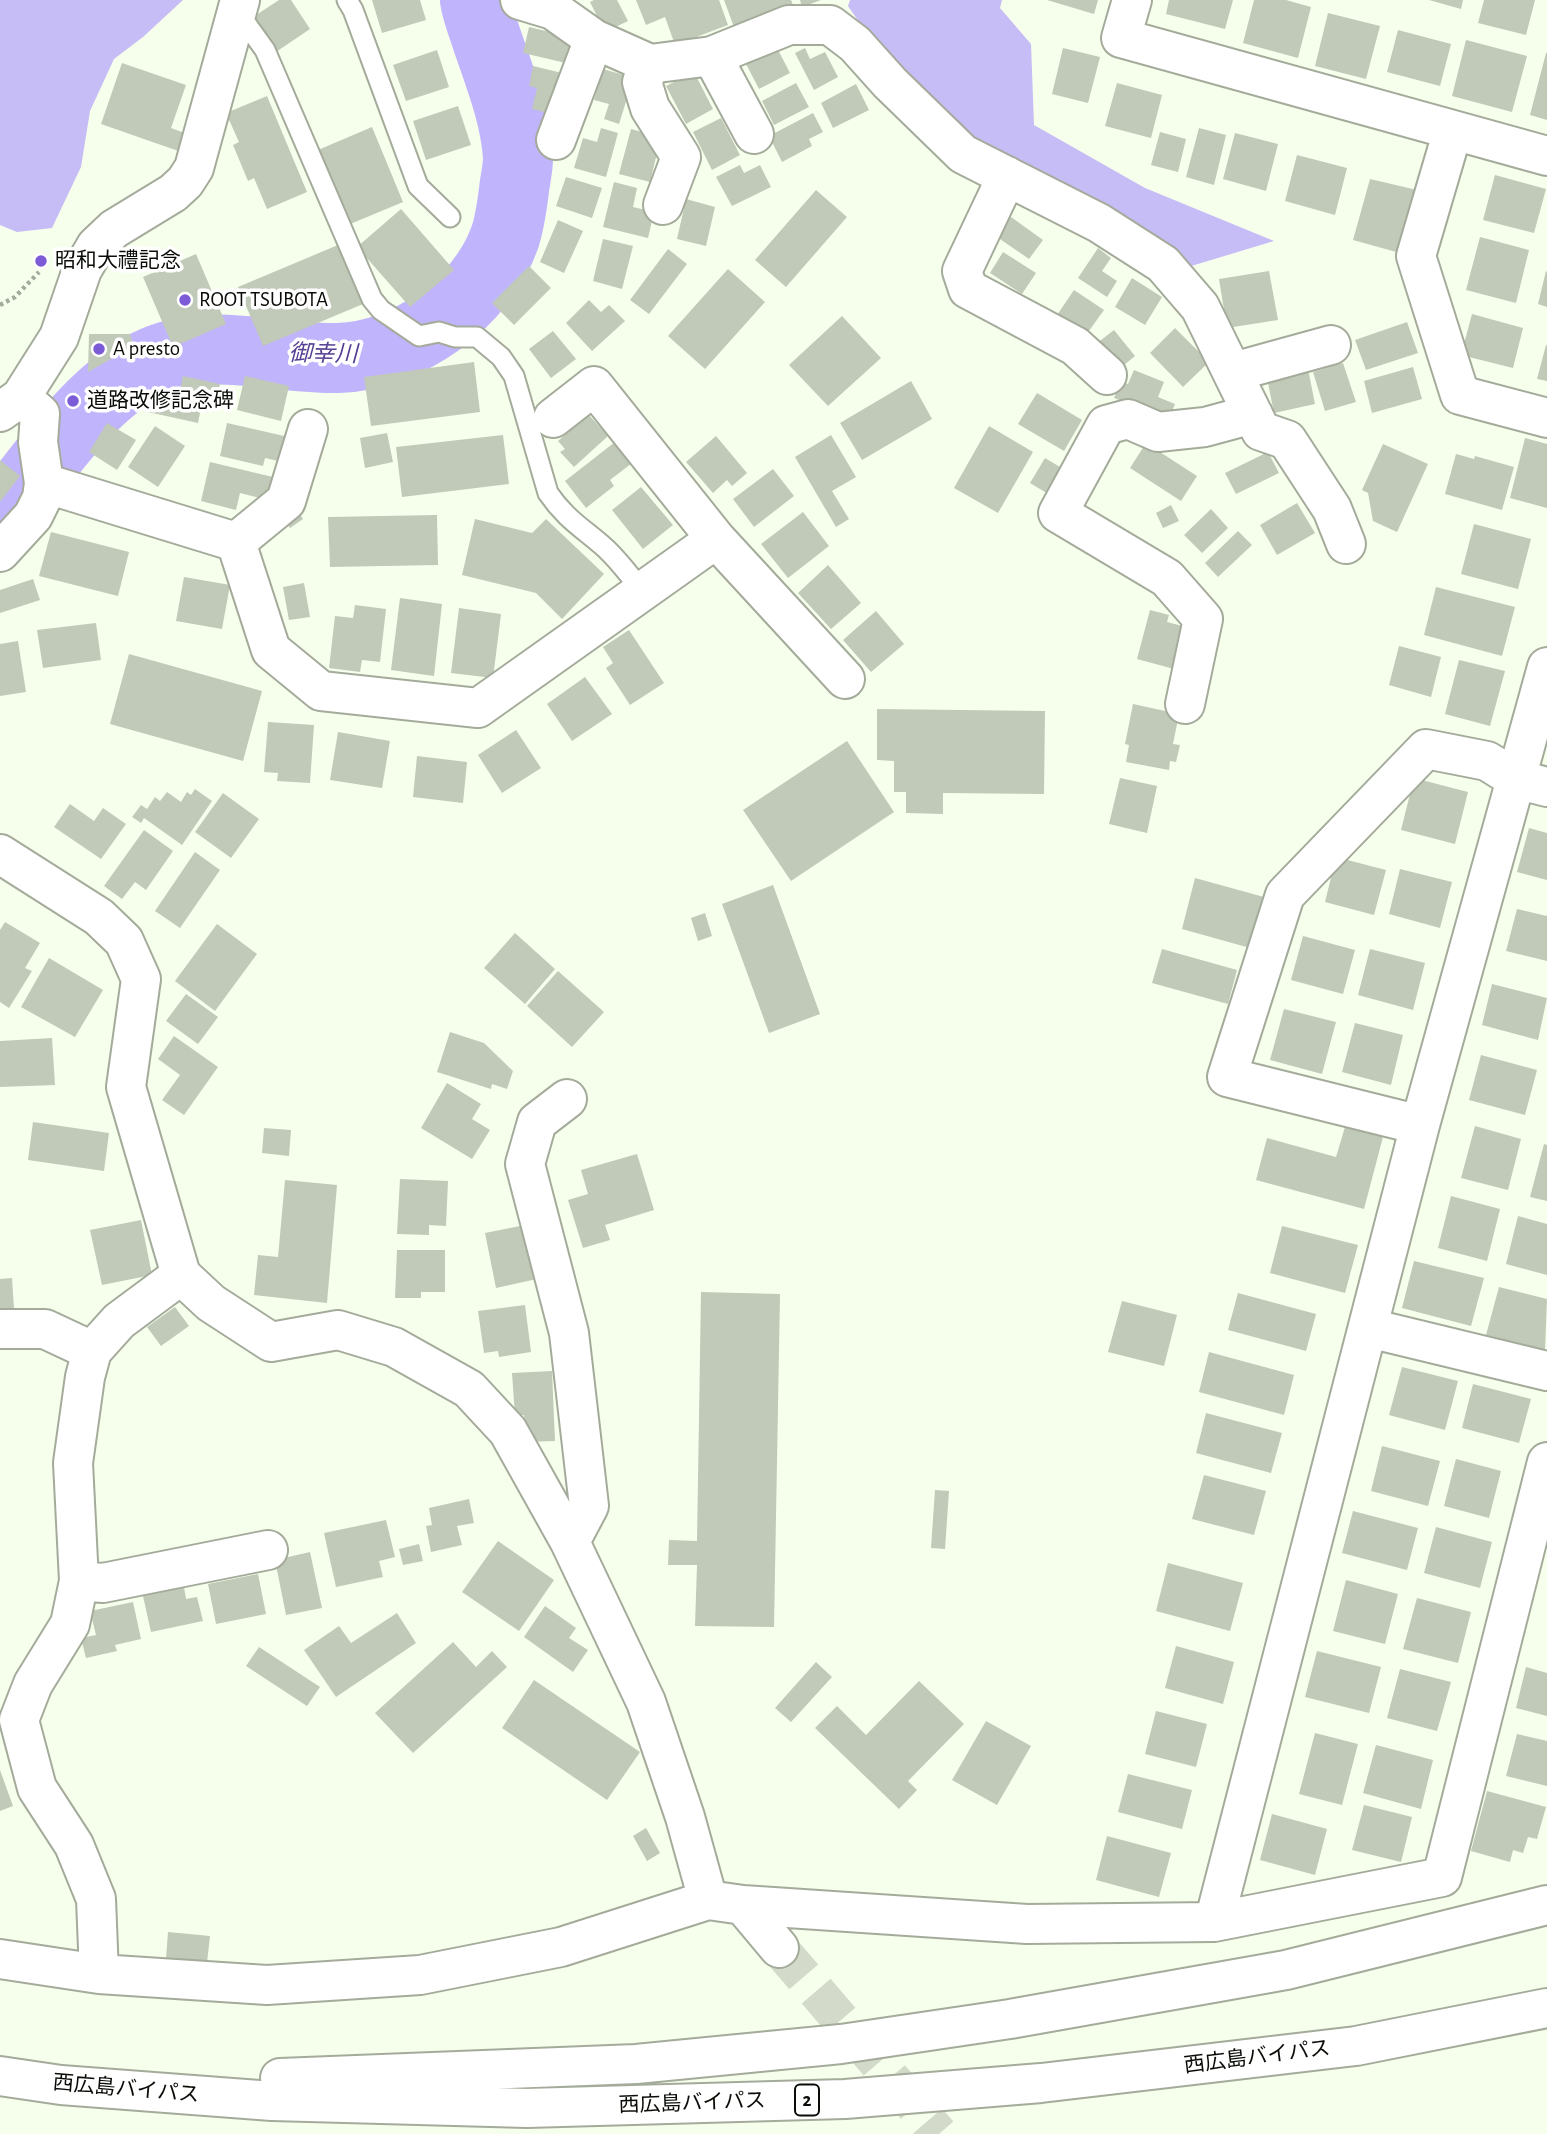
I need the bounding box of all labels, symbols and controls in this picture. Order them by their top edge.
place label: 昭和大禮記念 [55,248,181,274]
marker: 昭和大禮記念 [33,253,49,269]
place label: ROOT TSUBOTA [199,287,328,313]
marker: ROOT TSUBOTA [177,292,193,308]
place label: A presto [113,336,180,362]
water label: 御幸川 [288,340,358,368]
marker: A presto [91,341,107,357]
place label: 道路改修記念碑 [87,388,234,414]
marker: 道路改修記念碑 [65,393,81,409]
street label: 西広島バイパス [1183,2036,1331,2078]
street label: 西広島バイパス [52,2070,200,2108]
road number: 2 [795,2084,819,2116]
street label: 西広島バイパス [618,2088,766,2118]

